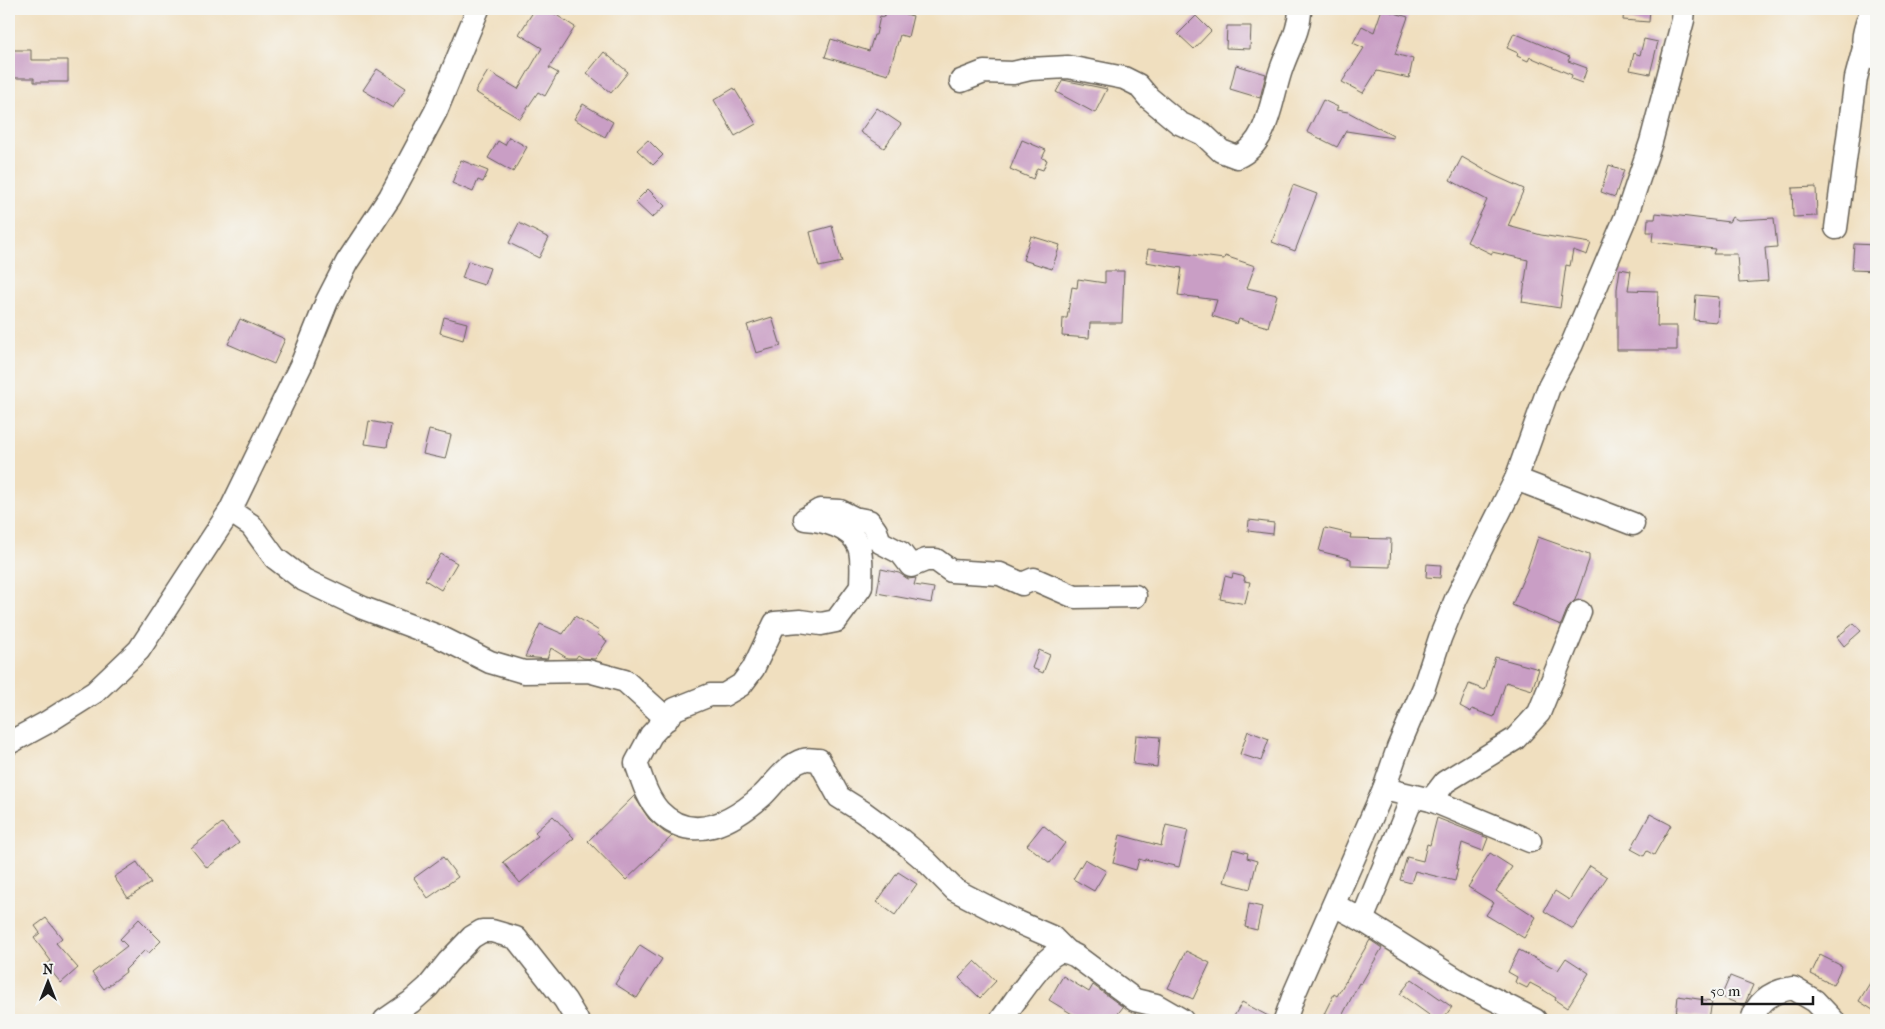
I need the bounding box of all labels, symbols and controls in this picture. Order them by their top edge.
north arrow [22,956,72,1006]
text: N [43,961,54,978]
scale bar [1702,974,1814,1006]
text: 50 m [1710,982,1741,1000]

